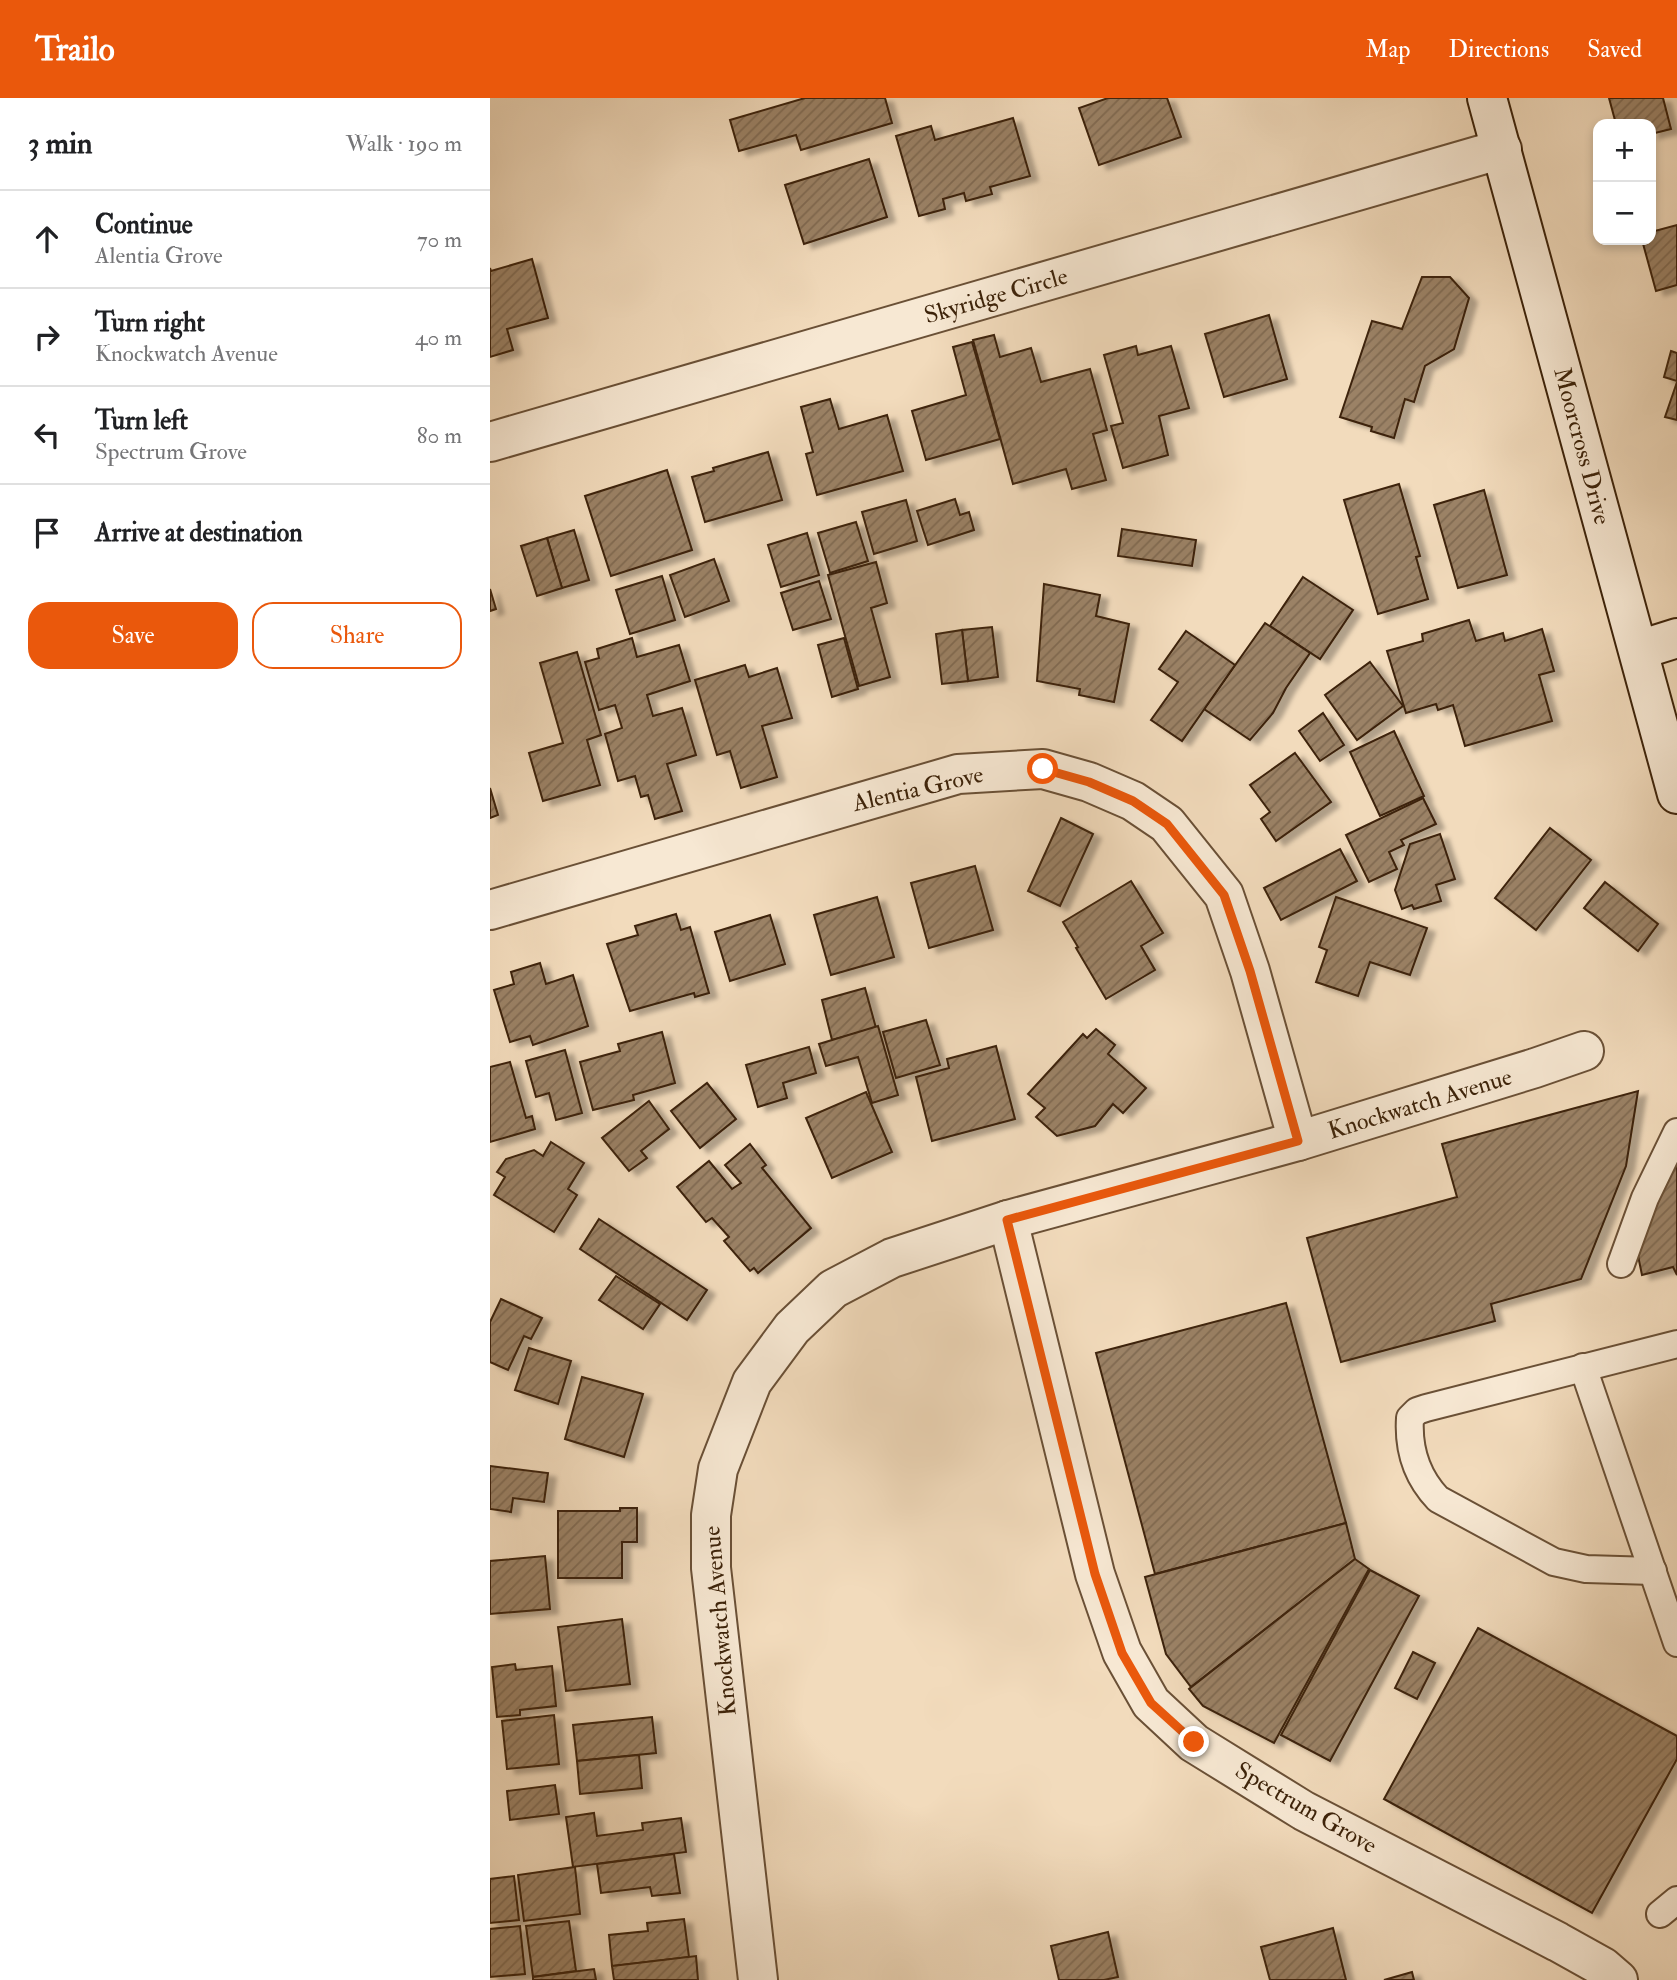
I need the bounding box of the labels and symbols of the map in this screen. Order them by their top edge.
street label: Skyridge Circle [921,261,1071,331]
street label: Moorcross Drive [1546,364,1618,528]
route start [1027,753,1058,784]
street label: Alentia Grove [849,759,986,819]
street label: Knockwatch Avenue [1324,1061,1516,1147]
street label: Knockwatch Avenue [696,1525,744,1717]
route end [1178,1726,1209,1757]
street label: Spectrum Grove [1230,1755,1382,1861]

